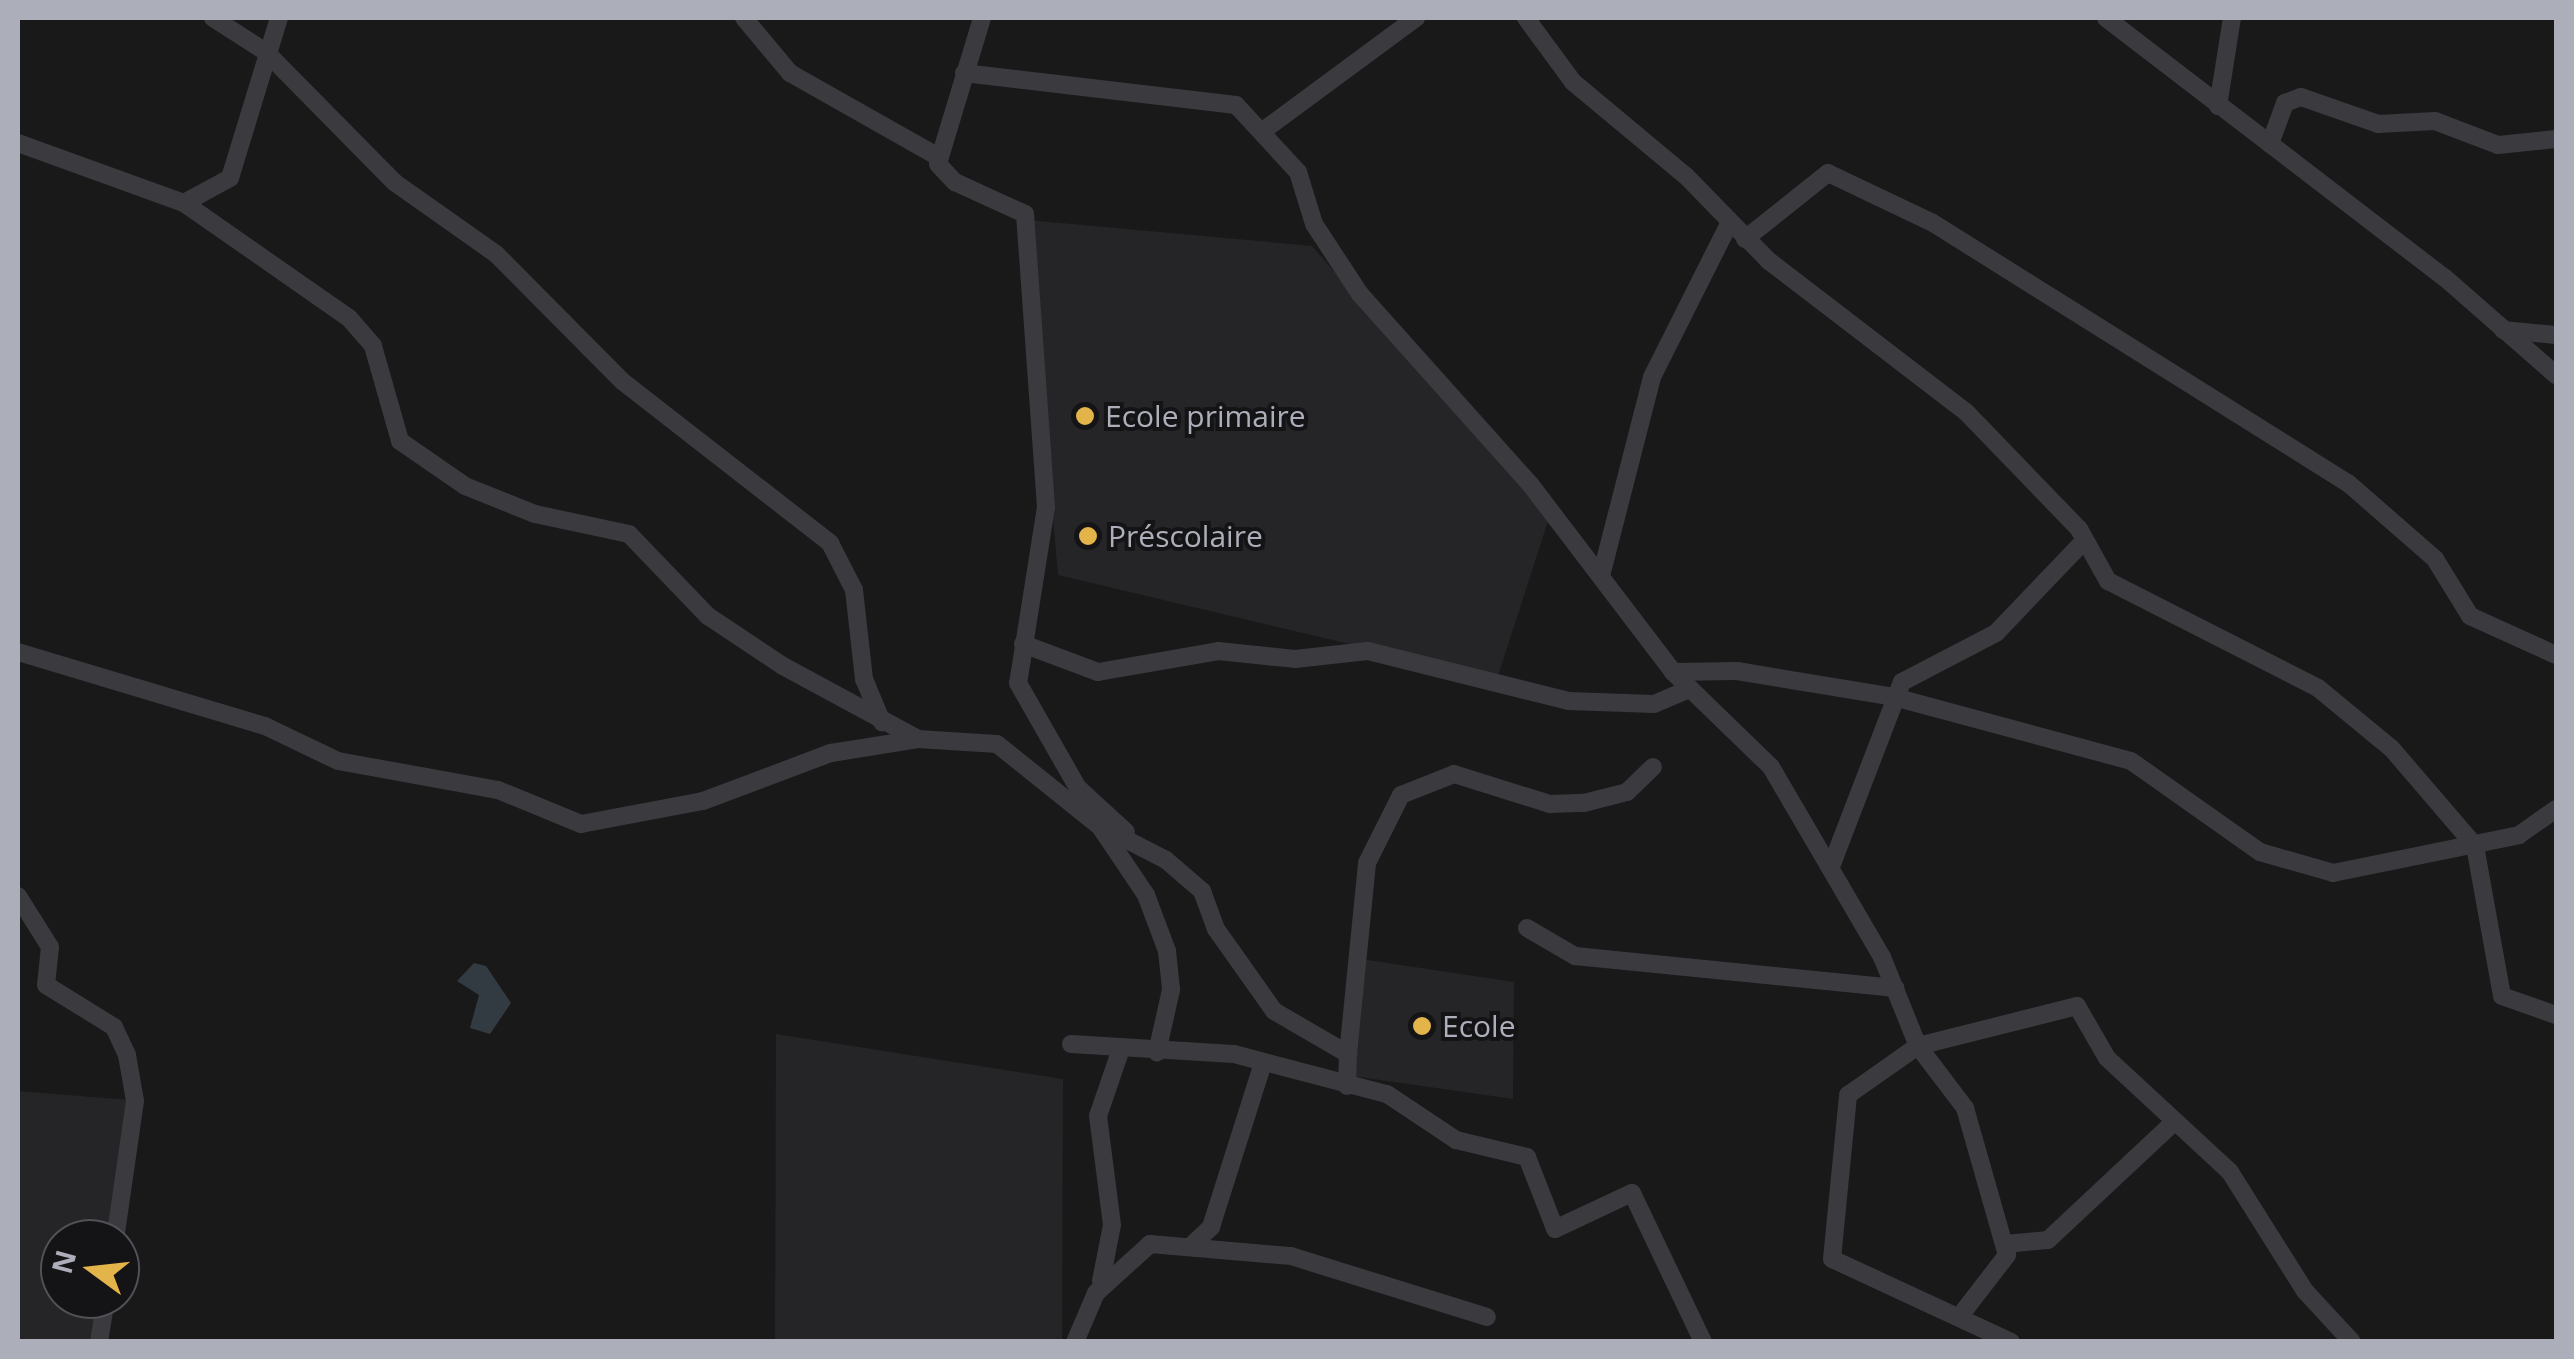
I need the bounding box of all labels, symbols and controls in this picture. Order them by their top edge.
place label: Ecole primaire [1105,398,1306,434]
marker: Ecole primaire [1074,405,1096,427]
place label: Préscolaire [1108,518,1263,554]
marker: Préscolaire [1077,525,1099,547]
place label: Ecole [1442,1008,1516,1044]
marker: Ecole [1411,1015,1433,1037]
north arrow [40,1219,140,1319]
text: N [42,1246,84,1278]

